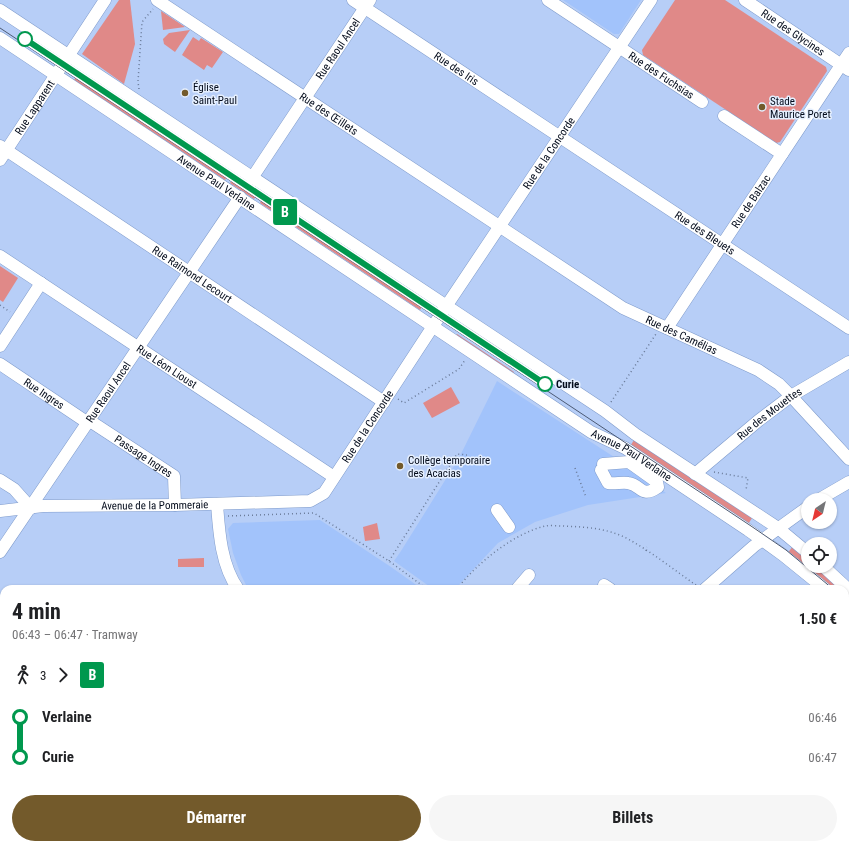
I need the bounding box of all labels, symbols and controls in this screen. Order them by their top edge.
street label: Rue des Glycines [759,6,827,58]
street label: Rue Raoul Ancel [313,16,362,82]
unlabelled marker [17,31,33,47]
street label: Rue des Iris [432,49,481,88]
street label: Rue des Fuchsias [626,49,697,101]
street label: Rue Lapparent [12,78,57,137]
place label: Église Saint-Paul [193,81,237,107]
marker: Église Saint-Paul [180,88,190,98]
street label: Rue des Œillets [297,90,360,138]
place label: Stade Maurice Poret [770,95,831,121]
marker: Stade Maurice Poret [757,102,767,112]
street label: Rue de la Concorde [520,114,577,192]
street label: Avenue Paul Verlaine [175,152,258,213]
street label: Rue de Balzac [729,172,773,230]
line badge: B [272,199,298,225]
text: B [281,204,289,220]
street label: Rue des Bleuets [672,208,738,257]
street label: Rue Raimond Lecourt [150,243,234,305]
street label: Rue des Camélias [644,313,719,357]
street label: Rue Léon Lioust [134,342,199,391]
street label: Rue Raoul Ancel [83,359,133,425]
street label: Rue Ingres [21,375,67,412]
marker: Curie [537,376,553,392]
place label: Curie [556,378,579,391]
street label: Rue des Mouettes [734,385,804,442]
street label: Rue de la Concorde [339,388,396,465]
street label: Avenue Paul Verlaine [589,427,674,484]
street label: Passage Ingres [112,432,175,480]
place label: Collège temporaire des Acacias [408,454,490,480]
marker: Collège temporaire des Acacias [395,461,405,471]
north arrow [801,493,837,529]
map controls [801,493,837,573]
street label: Avenue de la Pommeraie [101,498,208,512]
button: locate [801,537,837,573]
text: 4 min [12,599,61,624]
text: 1.50 € [799,610,837,628]
text: 06:43 – 06:47 · Tramway [12,627,138,642]
icon: walk [12,664,34,686]
icon: forward [52,664,74,686]
text: B [88,667,96,683]
text: 3 [40,668,46,683]
text: Verlaine [42,708,92,726]
text: 06:46 [808,710,837,725]
text: Curie [42,748,74,766]
text: 06:47 [808,750,837,765]
button: Démarrer [12,795,421,841]
button: Billets [429,795,837,841]

